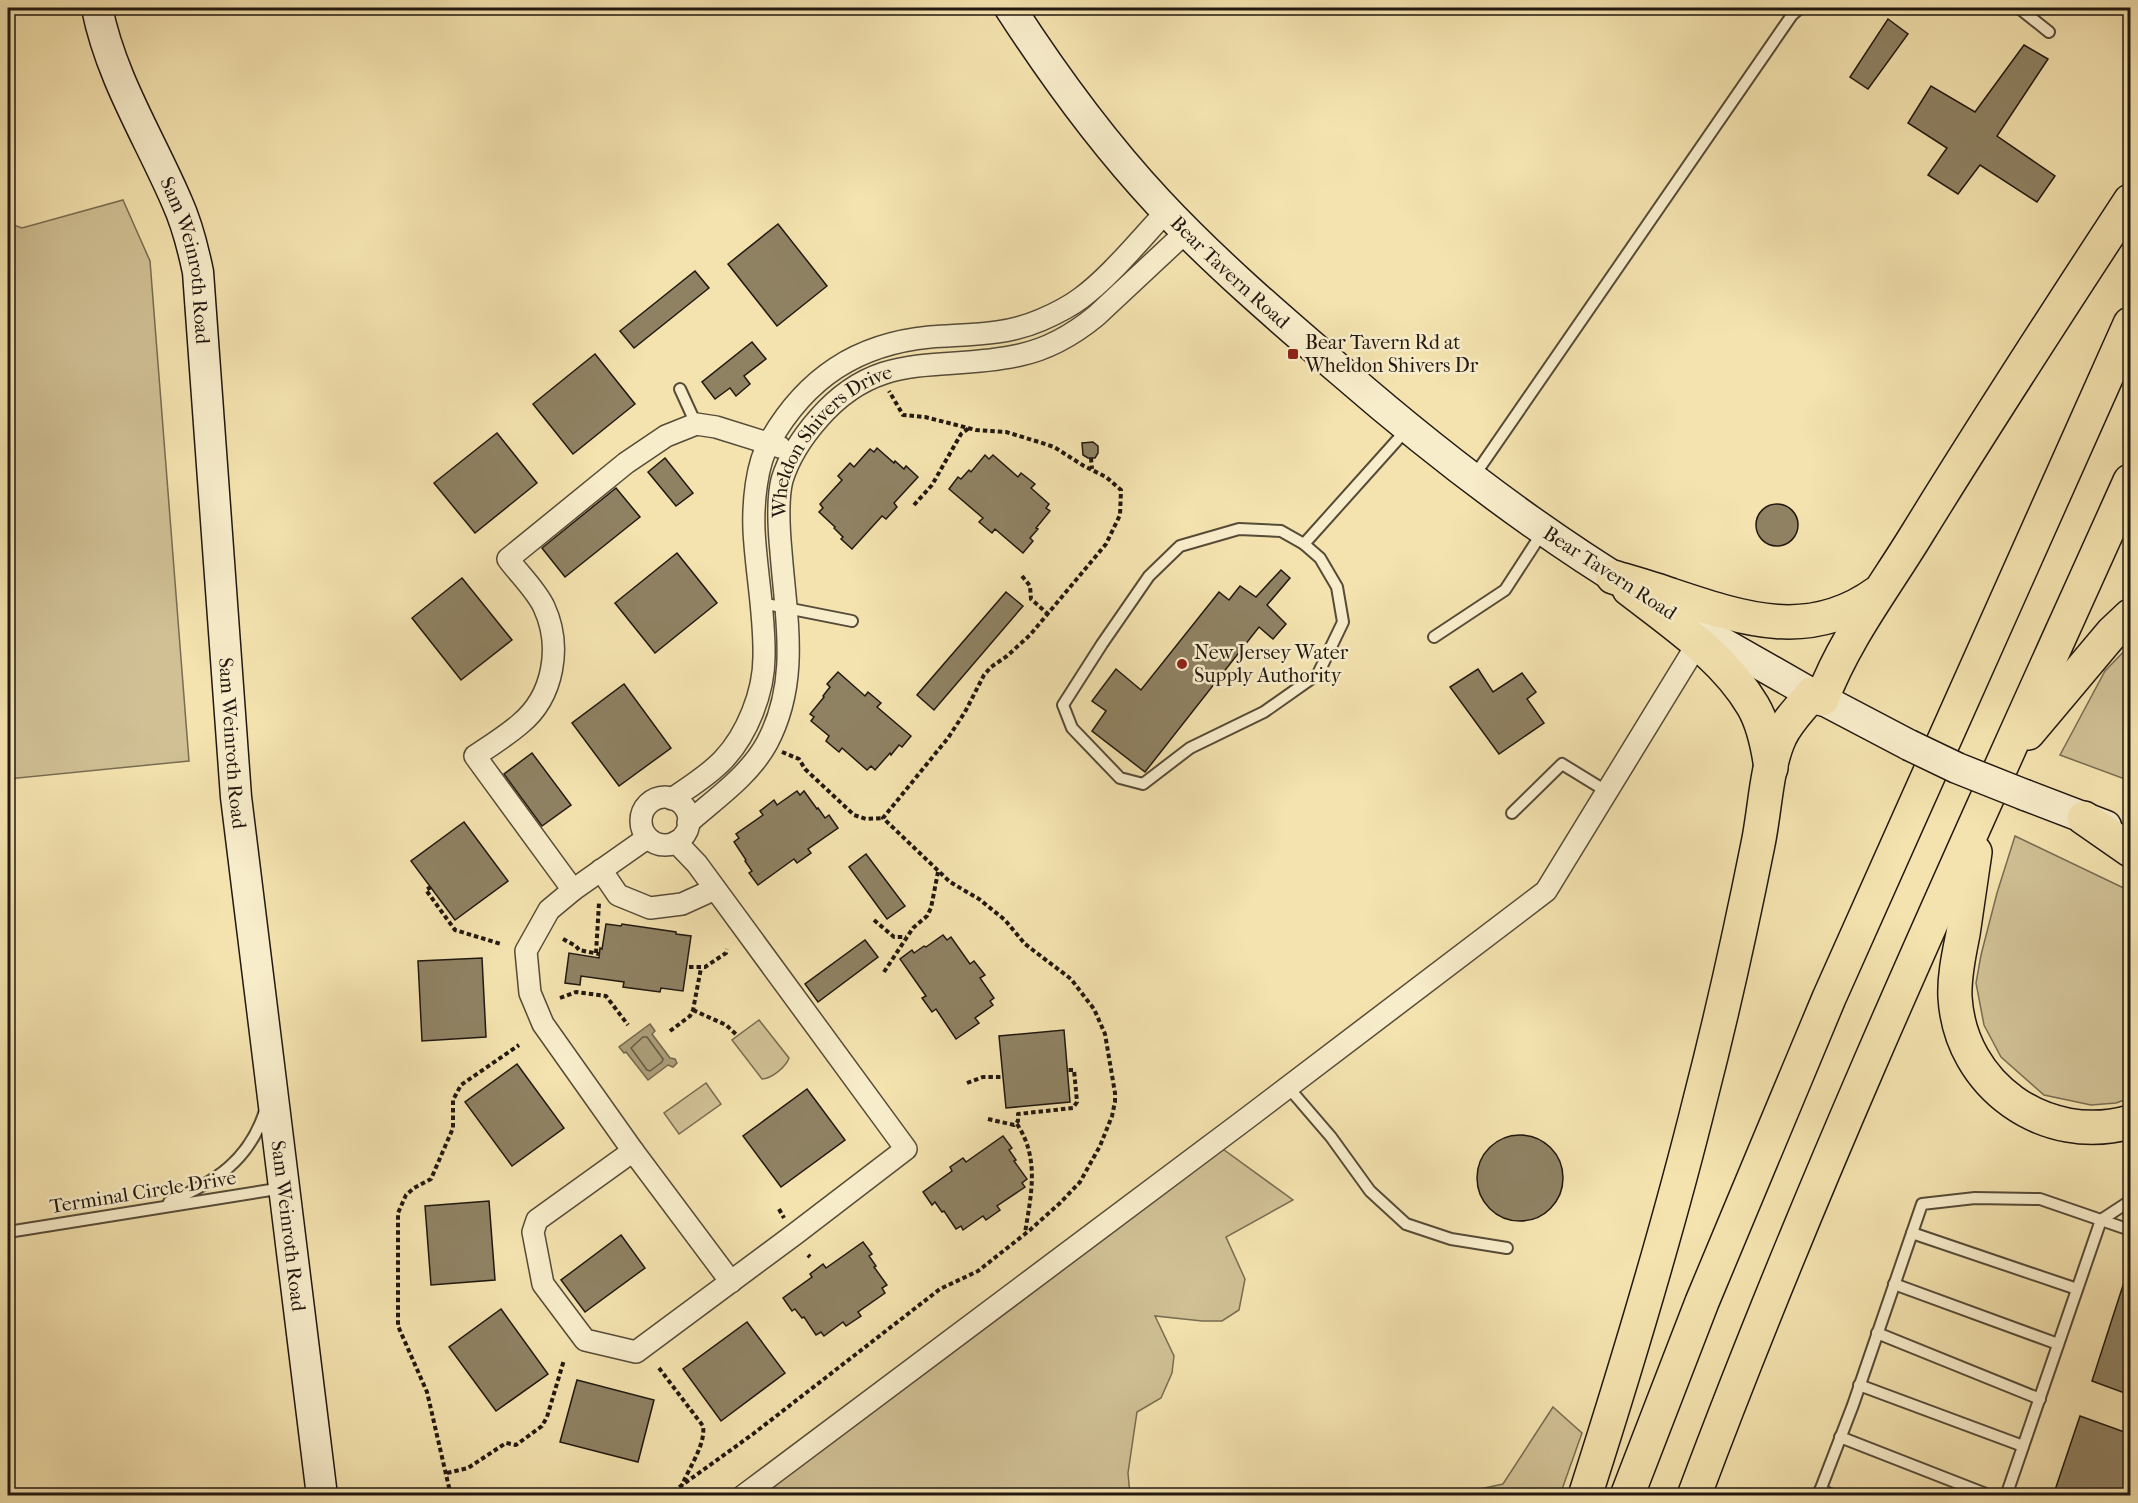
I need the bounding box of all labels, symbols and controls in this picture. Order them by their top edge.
street label: Sam Weinroth Road [156,173,215,346]
street label: Bear Tavern Road [1166,211,1295,334]
place label: Bear Tavern Rd at Wheldon Shivers Dr [1304,331,1479,377]
marker: Bear Tavern Rd at Wheldon Shivers Dr [1286,347,1300,361]
street label: Wheldon Shivers Drive [767,360,895,519]
street label: Bear Tavern Road [1539,521,1682,625]
place label: New Jersey Water Supply Authority [1194,641,1349,687]
street label: Sam Weinroth Road [214,657,251,831]
marker: New Jersey Water Supply Authority [1175,657,1189,671]
street label: Sam Weinroth Road [267,1139,311,1314]
street label: Terminal Circle Drive [48,1166,238,1218]

